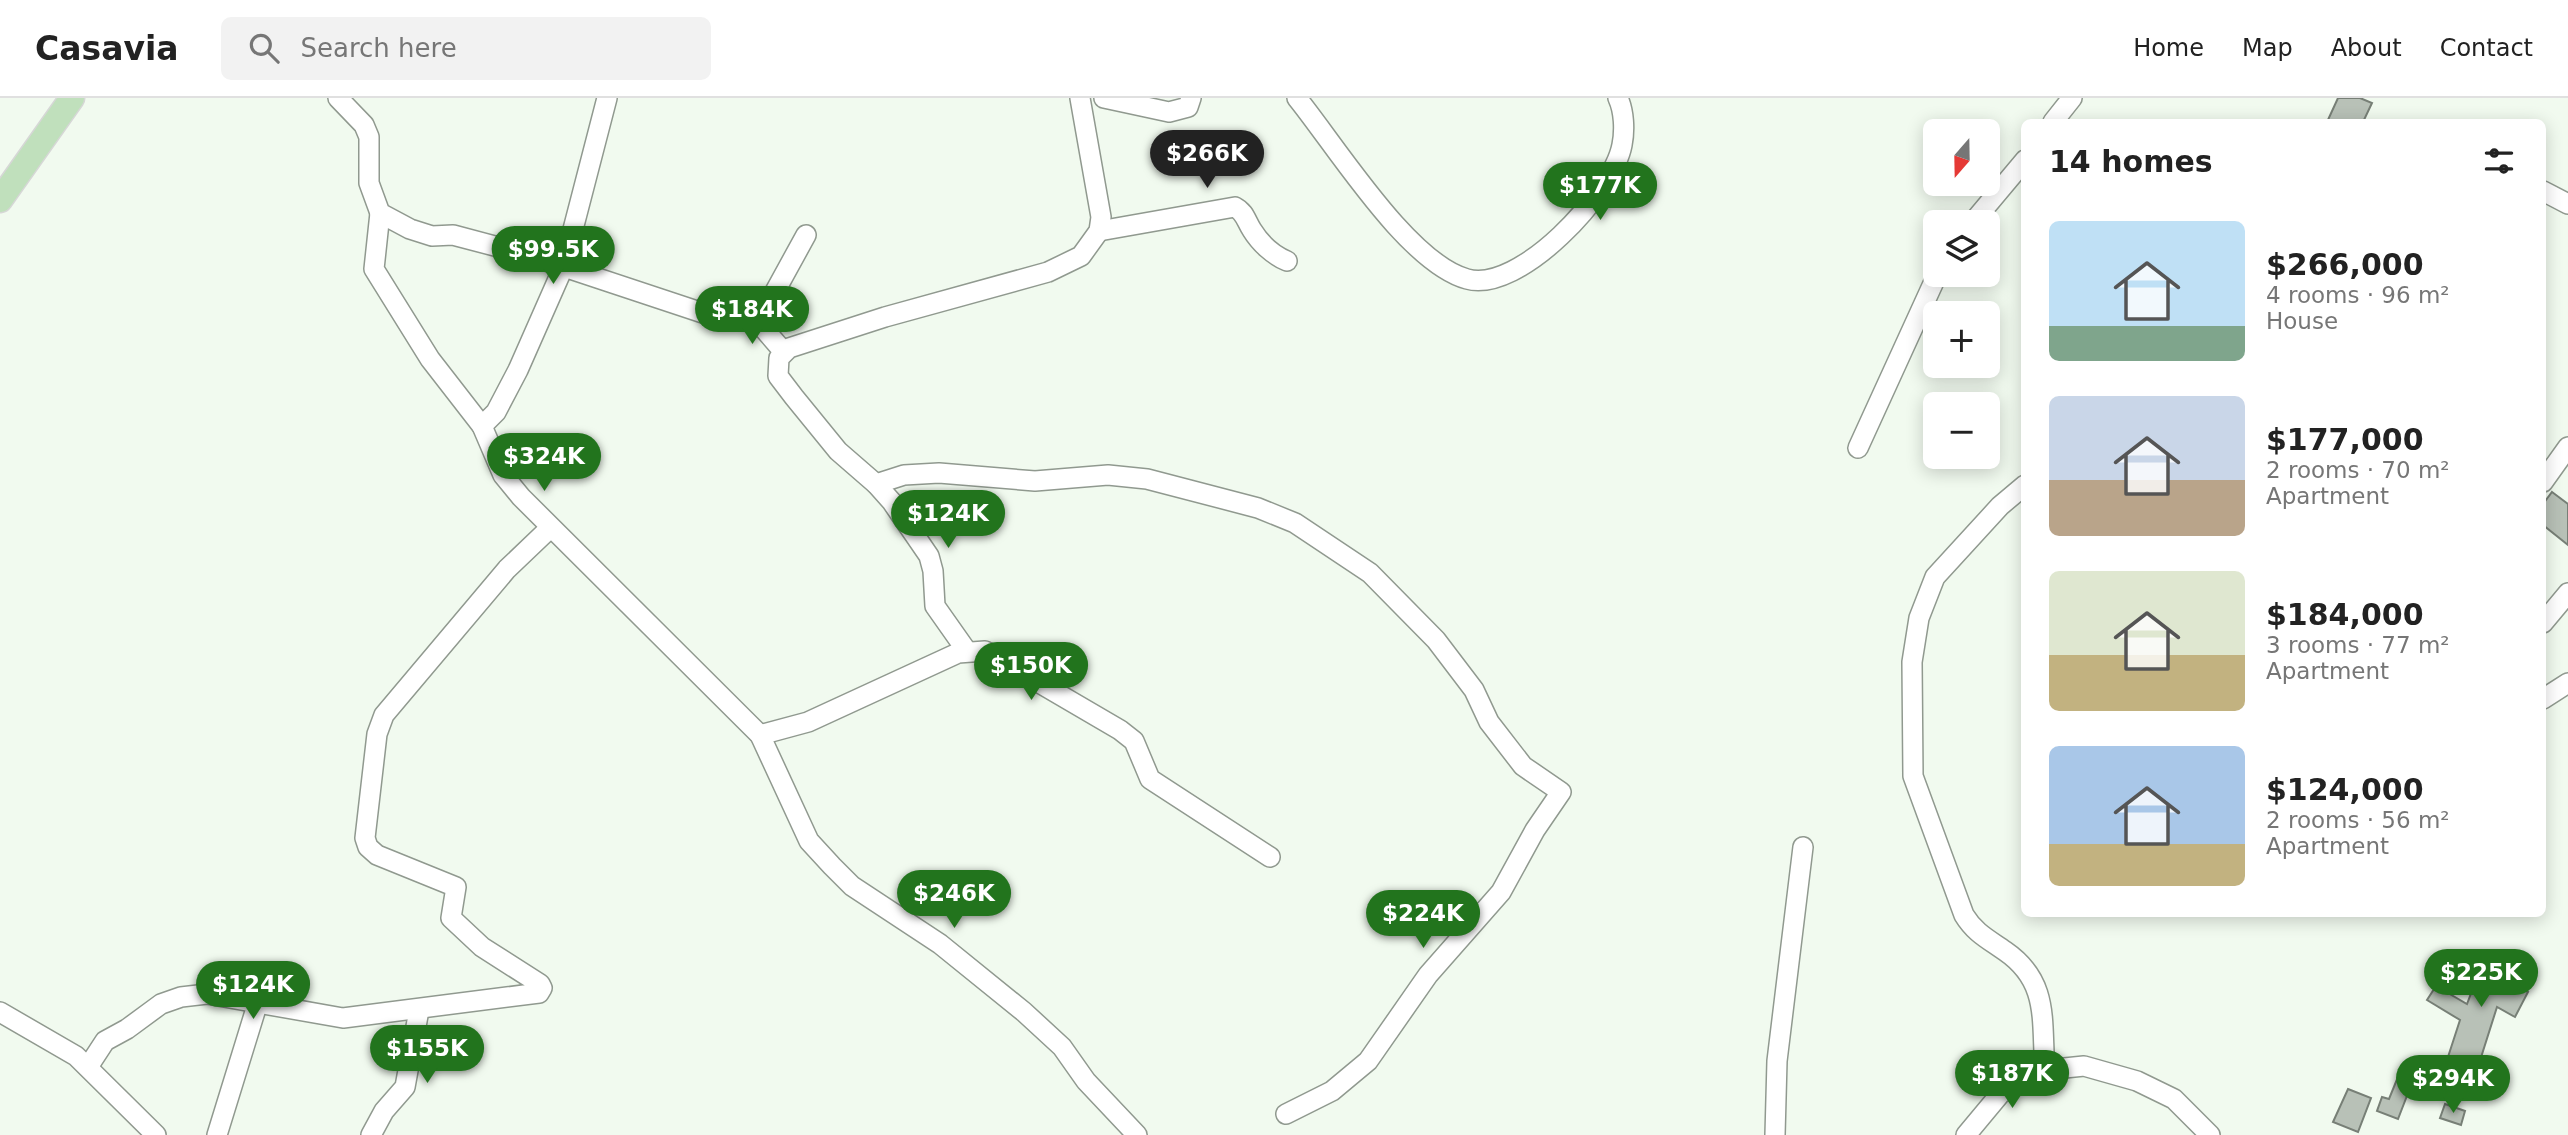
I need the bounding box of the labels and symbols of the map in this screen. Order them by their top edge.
north arrow [1923,119,2000,196]
pin: $266K [1158,130,1256,190]
pin: $177K [1551,162,1649,222]
pin: $99.5K [496,226,610,286]
pin: $184K [703,286,801,346]
pin: $324K [495,434,593,493]
pin: $124K [899,490,997,550]
pin: $150K [982,642,1080,702]
pin: $246K [905,870,1003,930]
pin: $224K [1374,890,1472,950]
pin: $225K [2432,950,2530,1009]
pin: $124K [204,962,302,1021]
pin: $155K [378,1026,476,1085]
pin: $187K [1963,1051,2061,1110]
pin: $294K [2404,1056,2502,1115]

